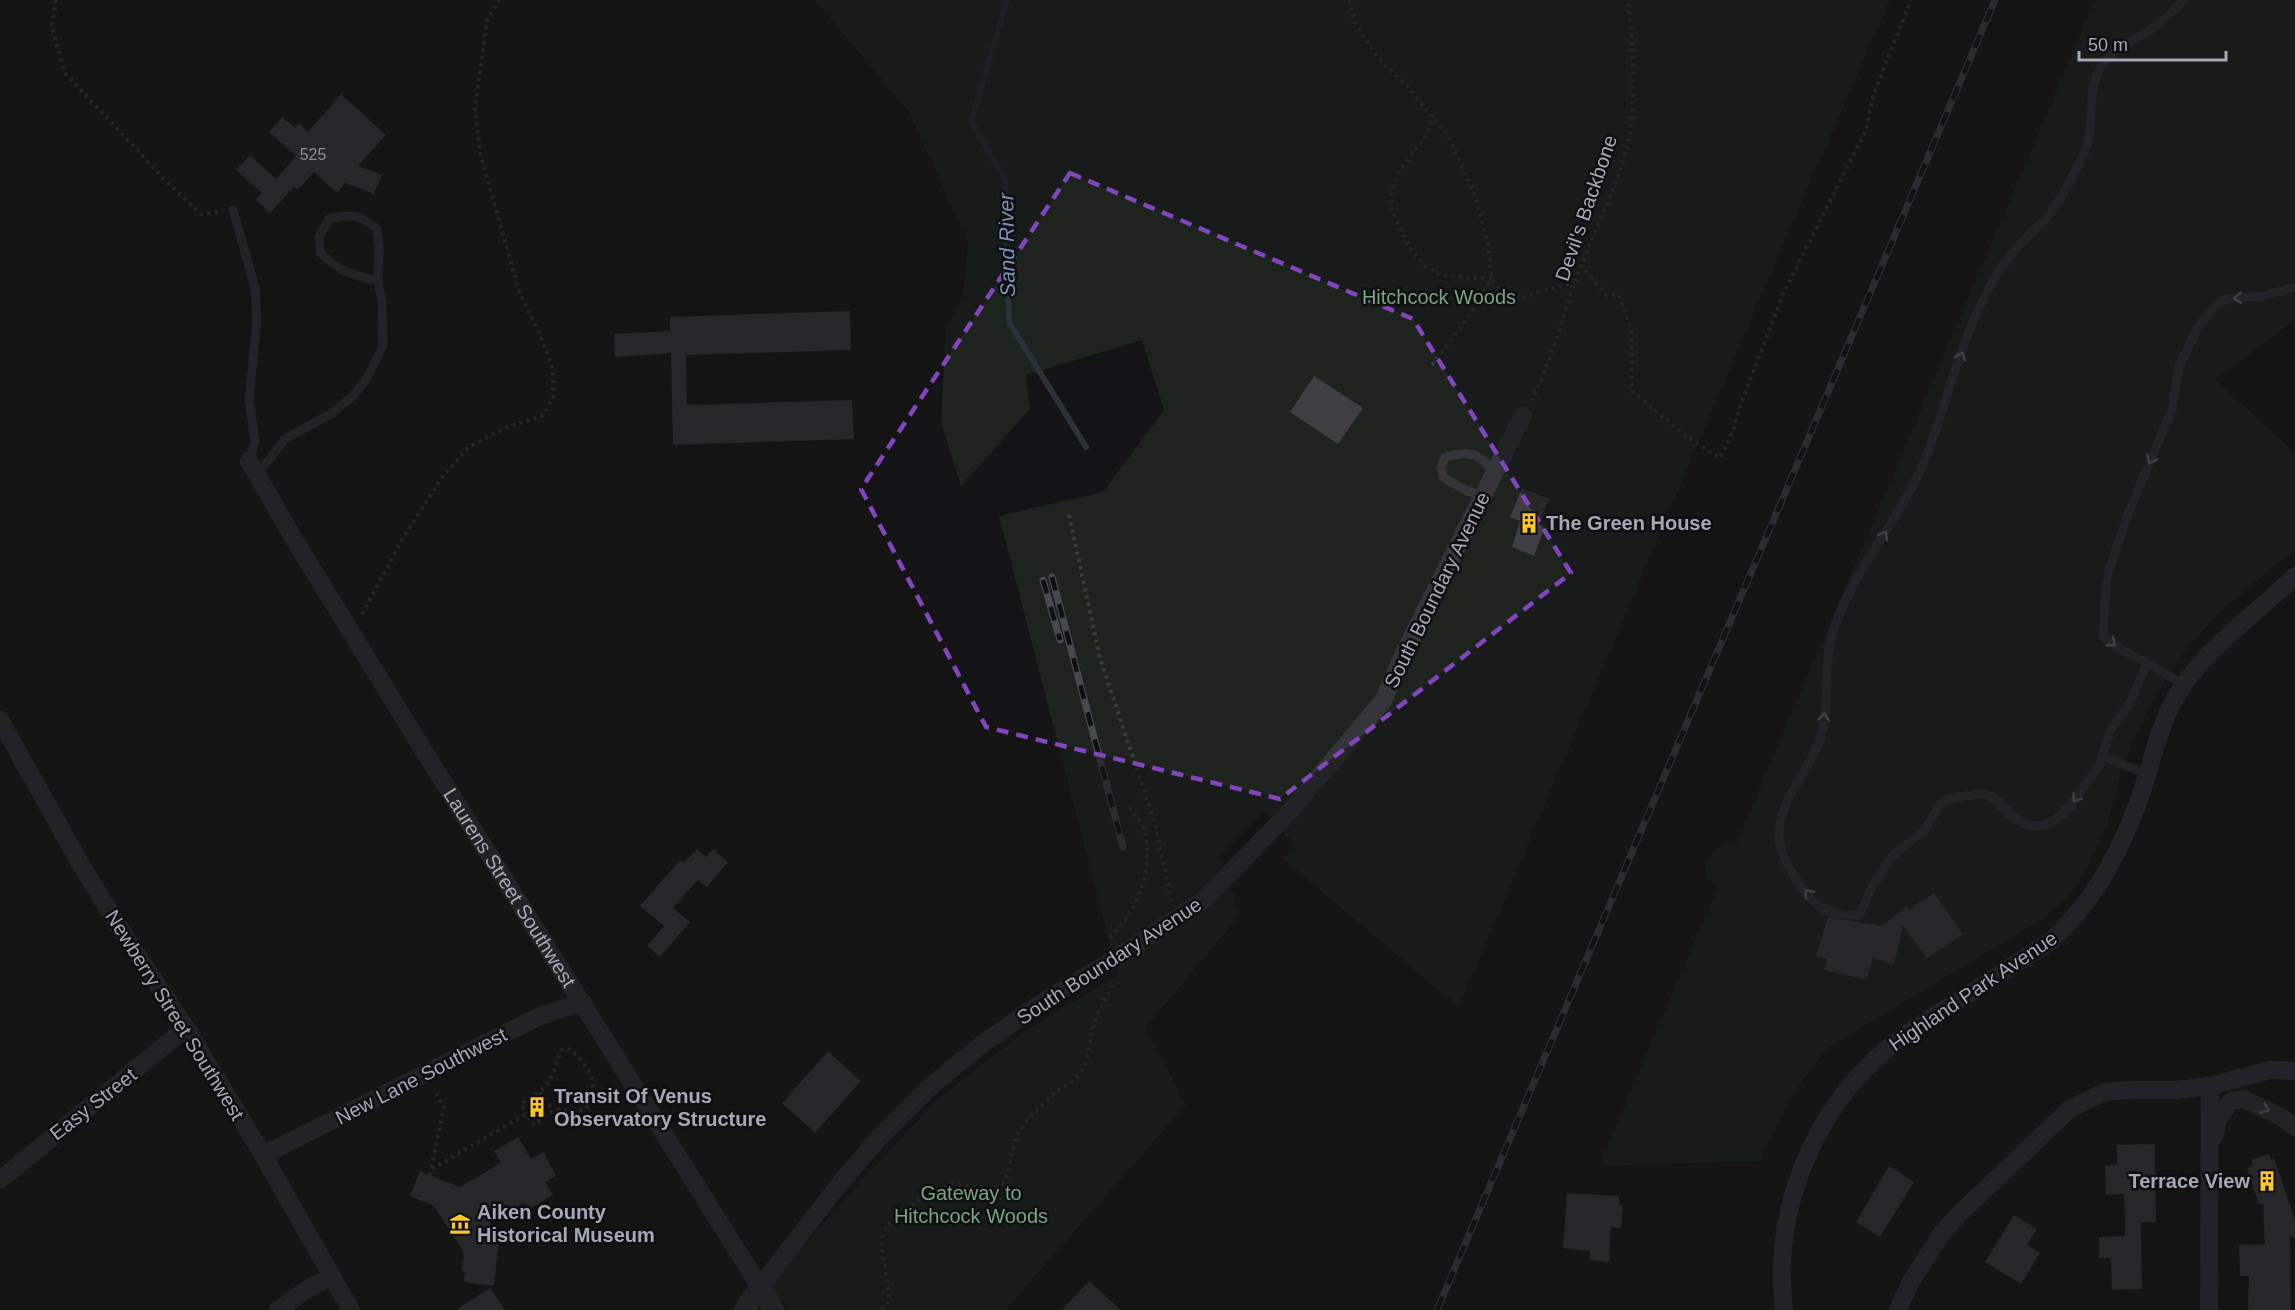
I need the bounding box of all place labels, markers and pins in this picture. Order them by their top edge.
building icon: The Green House [1517,511,1541,535]
place label: The Green House [1546,512,1712,534]
place label: Transit Of Venus Observatory Structure [554,1085,766,1130]
building icon: Transit Of Venus Observatory Structure [525,1095,549,1119]
building icon: Terrace View [2255,1169,2279,1193]
place label: Terrace View [2128,1170,2250,1192]
place label: Aiken County Historical Museum [477,1201,655,1246]
museum icon: Aiken County Historical Museum [448,1212,472,1236]

